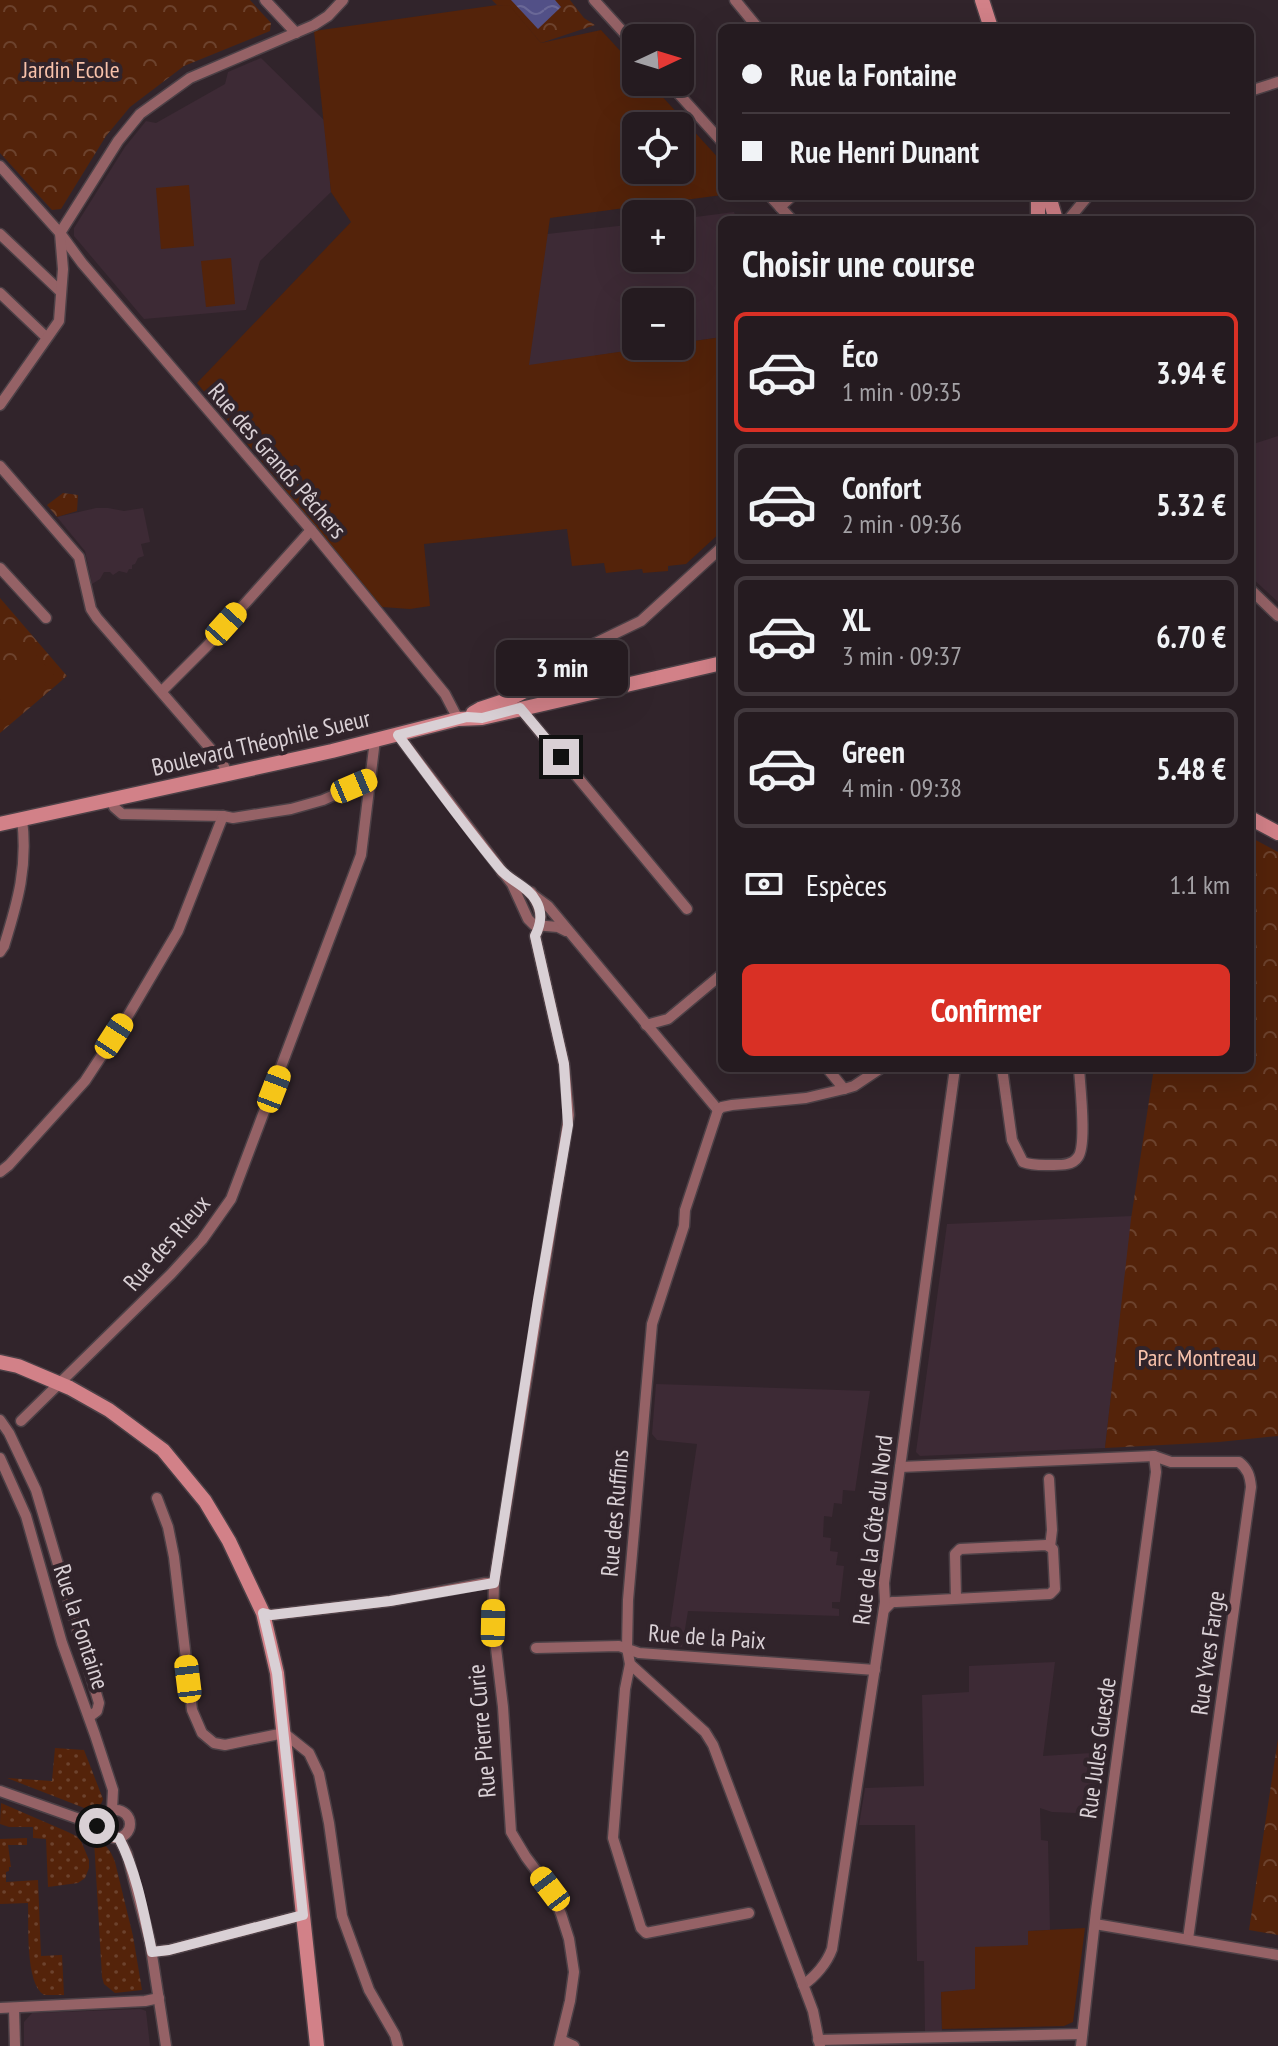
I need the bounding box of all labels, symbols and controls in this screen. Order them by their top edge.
north arrow [622,24,694,96]
map controls [622,24,694,360]
park label: Jardin Ecole [21,54,120,85]
text: Rue la Fontaine [790,55,957,94]
button: locate [622,112,694,184]
text: Rue Henri Dunant [790,132,979,171]
button: + [622,200,694,272]
text: Choisir une course [742,240,975,287]
button: − [622,288,694,360]
icon: car [746,336,818,408]
text: Éco [842,336,878,375]
text: 3.94 € [1156,353,1226,392]
text: 1 min · 09:35 [842,375,962,408]
street label: Rue des Grands Pêchers [201,377,353,545]
icon: car [746,468,818,540]
text: Confort [842,468,921,507]
text: 5.32 € [1156,485,1226,524]
text: 2 min · 09:36 [842,507,962,540]
car [201,598,251,650]
icon: car [746,600,818,672]
text: XL [842,600,871,639]
text: 6.70 € [1156,617,1226,656]
text: 3 min · 09:37 [842,639,962,672]
callout: 3 min [495,641,627,697]
text: 3 min [536,651,588,684]
street label: Boulevard Théophile Sueur [149,702,374,783]
icon: car [746,732,818,804]
text: Green [842,732,905,771]
route end [543,739,579,775]
text: 5.48 € [1156,749,1226,788]
car [327,766,381,806]
text: 4 min · 09:38 [842,771,962,804]
icon: cash [742,862,786,906]
text: Espèces [806,865,887,904]
text: 1.1 km [1169,868,1230,901]
button: Confirmer [742,964,1230,1056]
car [91,1009,137,1063]
car [254,1062,294,1116]
street label: Rue des Rieux [116,1188,217,1297]
park label: Parc Montreau [1138,1342,1256,1373]
street label: Rue de la Côte du Nord [845,1433,900,1627]
street label: Rue des Ruffins [593,1448,636,1578]
street label: Rue la Fontaine [47,1560,116,1693]
street label: Rue Yves Farge [1183,1589,1232,1717]
car [481,1599,505,1647]
street label: Rue de la Paix [647,1617,767,1656]
car [173,1654,203,1704]
street label: Rue Pierre Curie [460,1663,503,1799]
street label: Rue Jules Guesde [1072,1675,1123,1821]
route start [79,1808,115,1844]
car [526,1863,574,1915]

